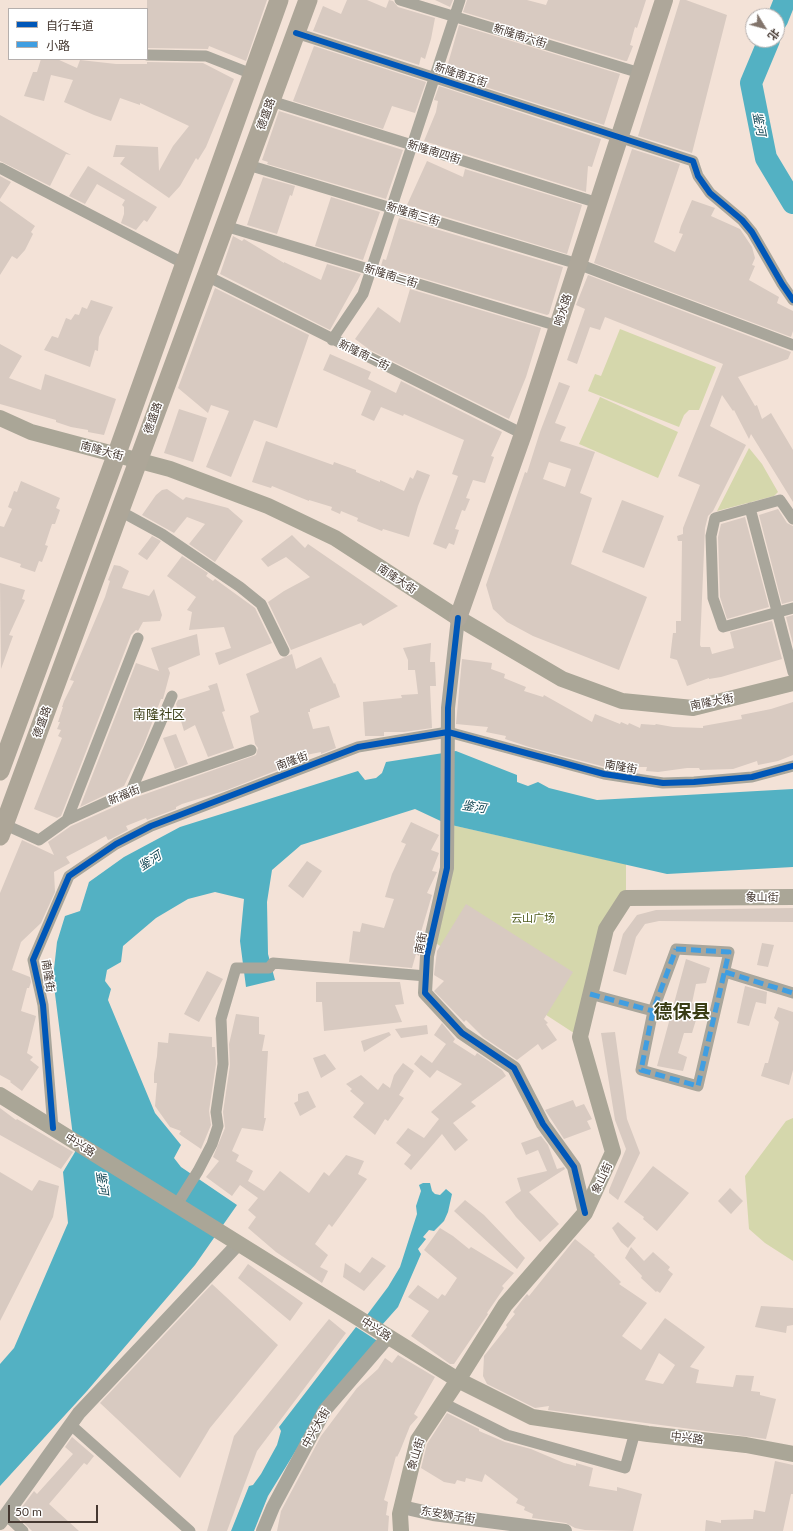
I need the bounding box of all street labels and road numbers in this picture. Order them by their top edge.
street label: 新隆南六街 [492,22,548,50]
street label: 新隆南五街 [433,60,489,90]
street label: 德盛路 [254,96,278,132]
street label: 新隆南四街 [406,138,462,166]
street label: 新隆南三街 [385,200,441,228]
street label: 新隆南二街 [363,262,419,290]
street label: 响水路 [552,292,574,328]
street label: 新隆南一街 [336,337,392,373]
street label: 德盛路 [141,400,165,436]
street label: 南隆大街 [79,439,125,463]
street label: 南隆大街 [375,561,419,597]
street label: 南隆大街 [689,691,735,713]
street label: 德盛路 [30,704,54,740]
street label: 南隆街 [274,749,310,773]
street label: 南隆街 [604,758,638,776]
street label: 新福街 [106,783,142,807]
street label: 象山街 [746,890,778,904]
street label: 南街 [412,931,430,955]
street label: 南隆街 [39,959,57,993]
street label: 中兴路 [63,1131,97,1159]
street label: 象山街 [589,1160,615,1196]
street label: 中兴路 [359,1315,393,1343]
street label: 中兴大街 [299,1406,333,1450]
street label: 中兴路 [670,1429,704,1447]
street label: 象山街 [405,1436,427,1472]
street label: 东安狮子街 [420,1504,476,1526]

